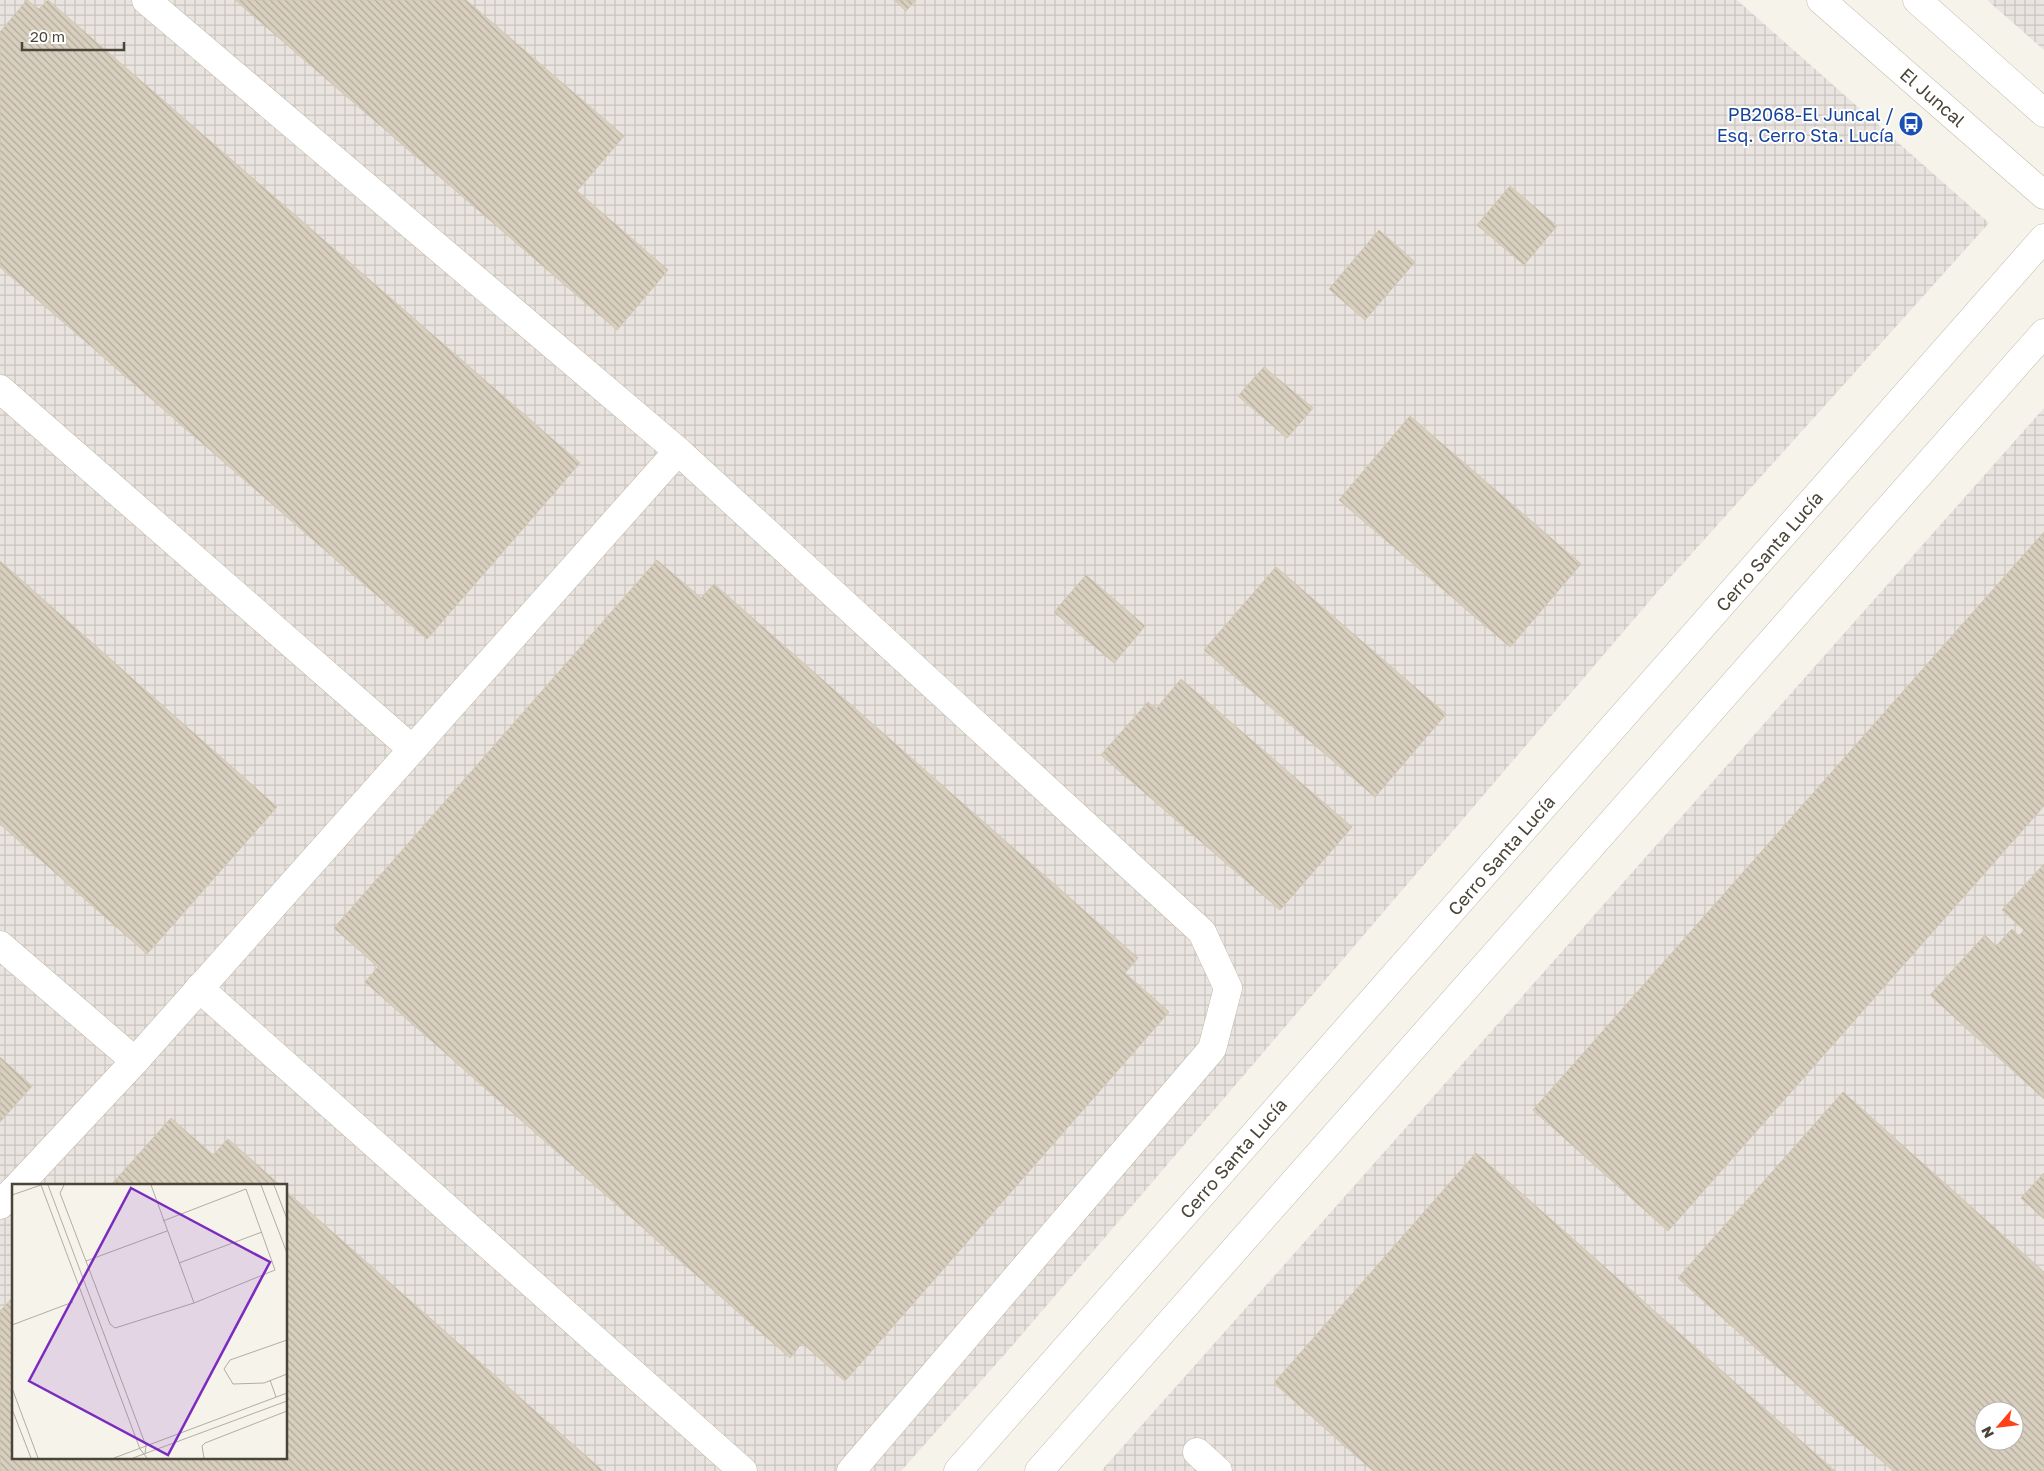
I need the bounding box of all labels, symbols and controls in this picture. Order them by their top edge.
scale bar [22,20,125,52]
text: 20 m [30,27,65,45]
street label: El Juncal [1896,63,1970,131]
place label: PB2068-El Juncal / Esq. Cerro Sta. Lucía [1717,103,1894,146]
bus stop icon: PB2068-El Juncal / Esq. Cerro Sta. Lucía [1898,111,1924,137]
street label: Cerro Santa Lucía [1711,486,1827,616]
street label: Cerro Santa Lucía [1443,790,1559,920]
street label: Cerro Santa Lucía [1175,1093,1291,1223]
inset map [12,1184,288,1458]
north arrow [1974,1401,2024,1451]
text: N [1977,1424,1997,1441]

